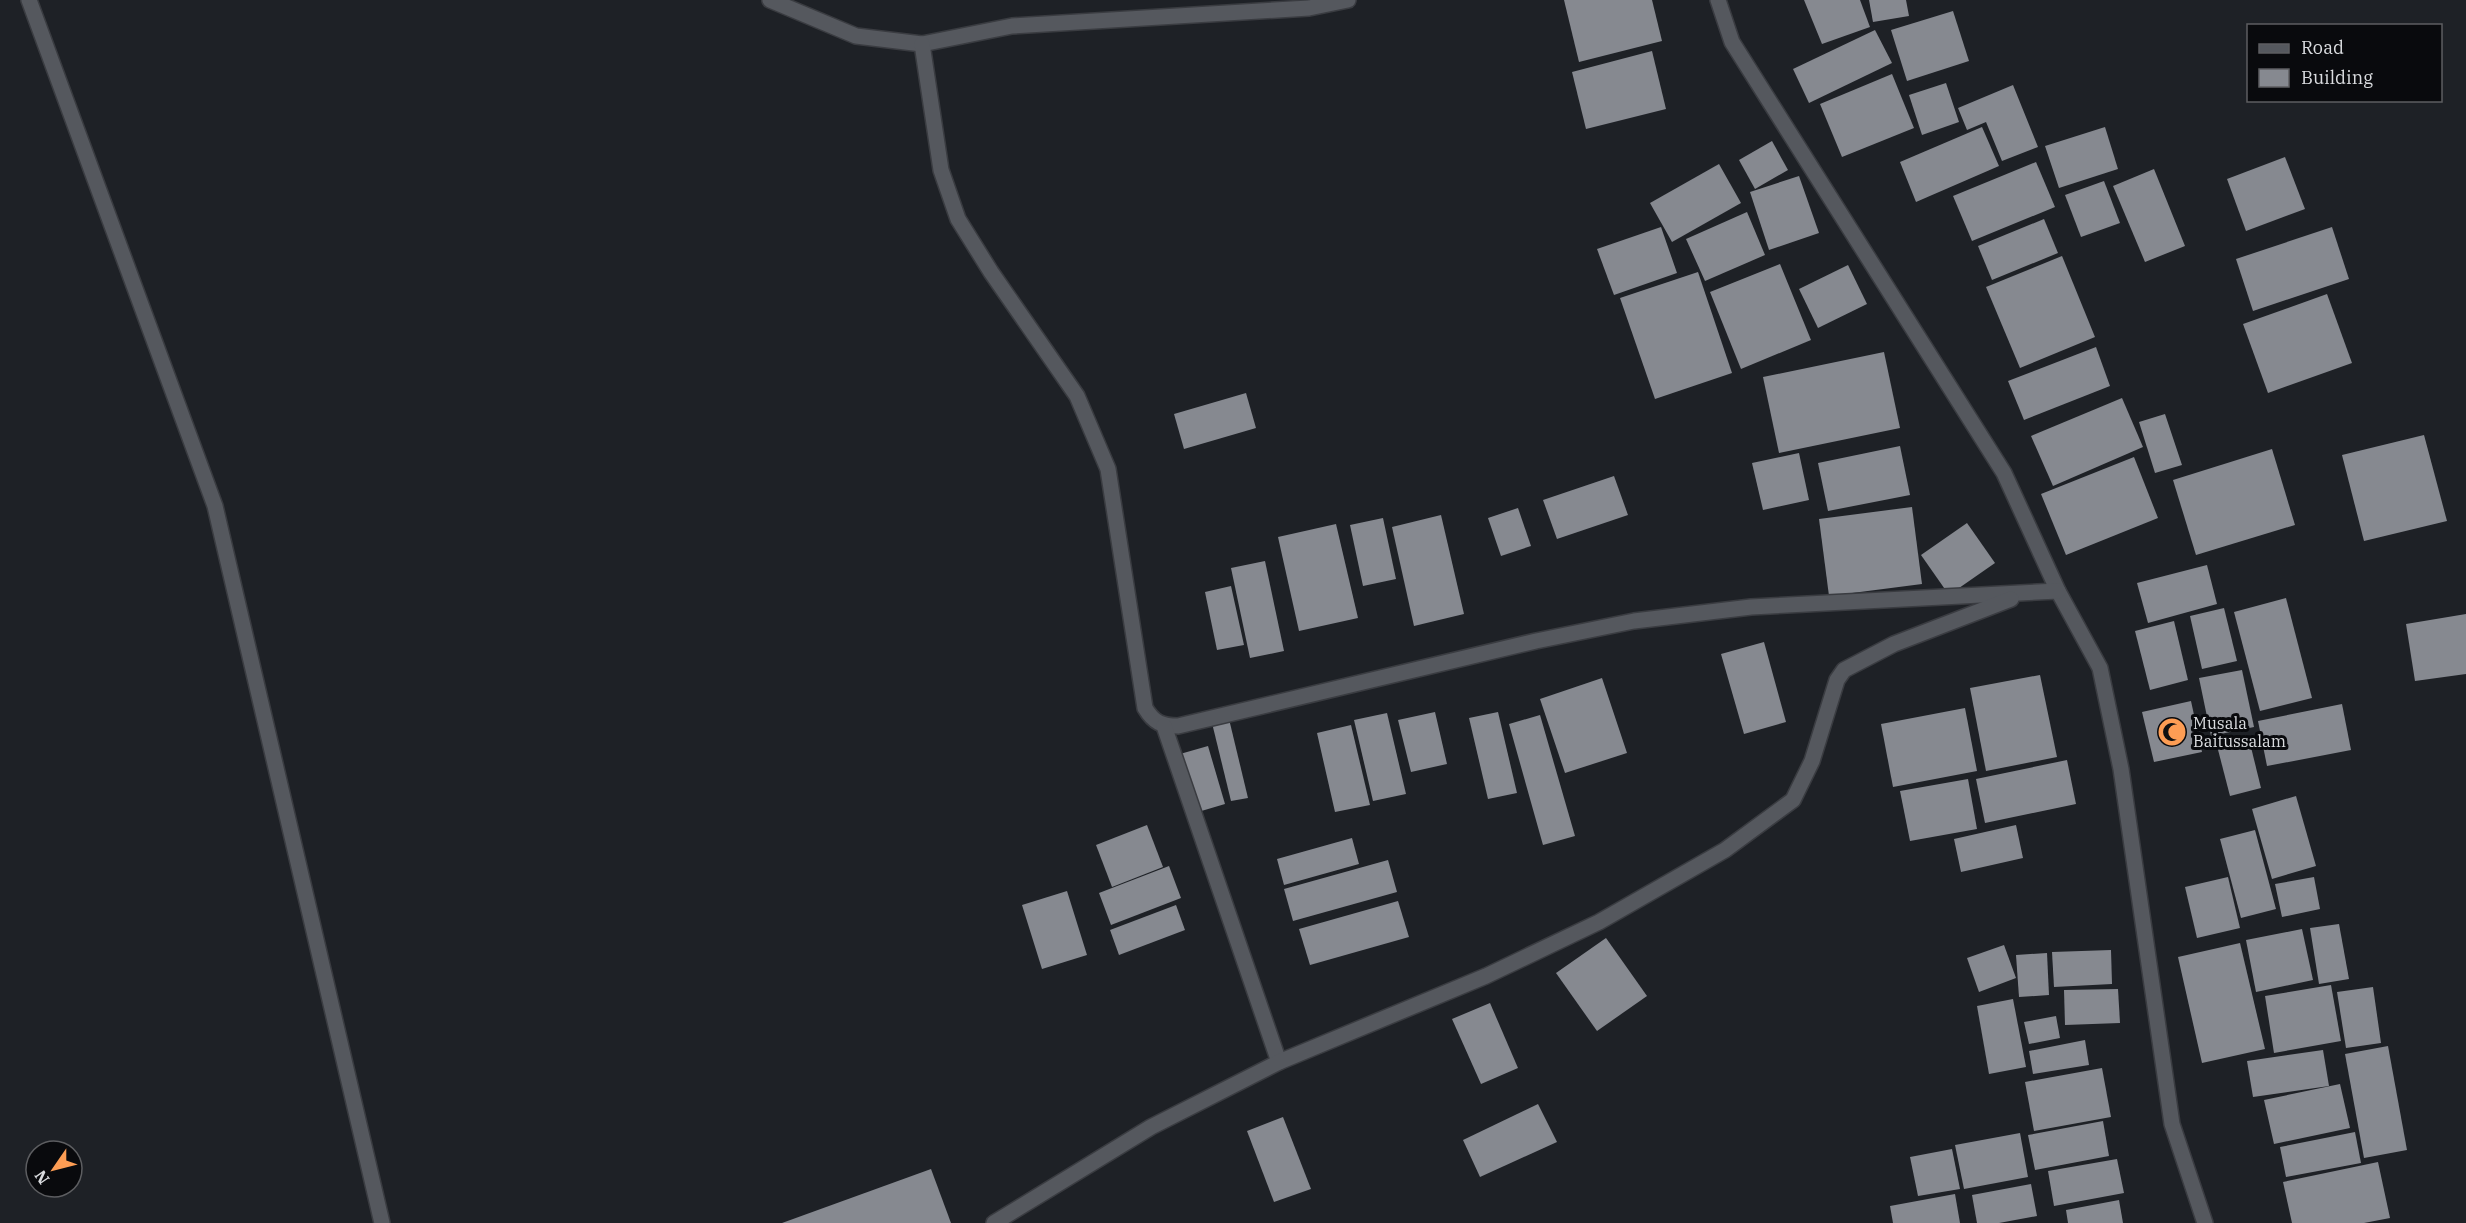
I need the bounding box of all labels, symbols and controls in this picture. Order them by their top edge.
legend [2247,24,2442,102]
text: Road [2301,36,2344,59]
text: Building [2301,66,2373,89]
place label: Musala Baitussalam [2193,713,2286,751]
mosque icon: Musala Baitussalam [2156,716,2188,748]
north arrow [24,1139,84,1199]
text: N [30,1167,54,1189]

